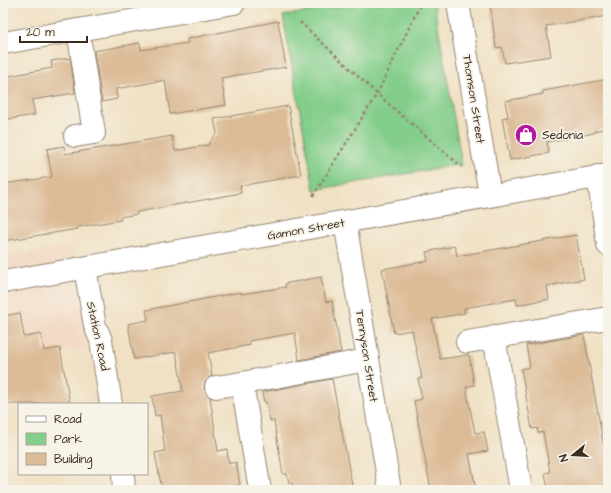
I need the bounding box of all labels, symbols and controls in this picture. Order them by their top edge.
scale bar [20,18,87,44]
text: 20 m [26,24,55,41]
street label: Thomson Street [458,53,489,145]
shop icon: Sedonia [513,122,539,148]
place label: Sedonia [542,127,583,144]
street label: Gamon Street [266,214,346,245]
street label: Station Road [82,300,113,372]
street label: Tennyson Street [350,309,382,404]
legend [18,403,148,475]
text: Road [54,411,82,428]
text: Park [54,431,82,448]
north arrow [553,435,593,475]
text: Building [54,451,92,469]
text: N [556,452,572,464]

